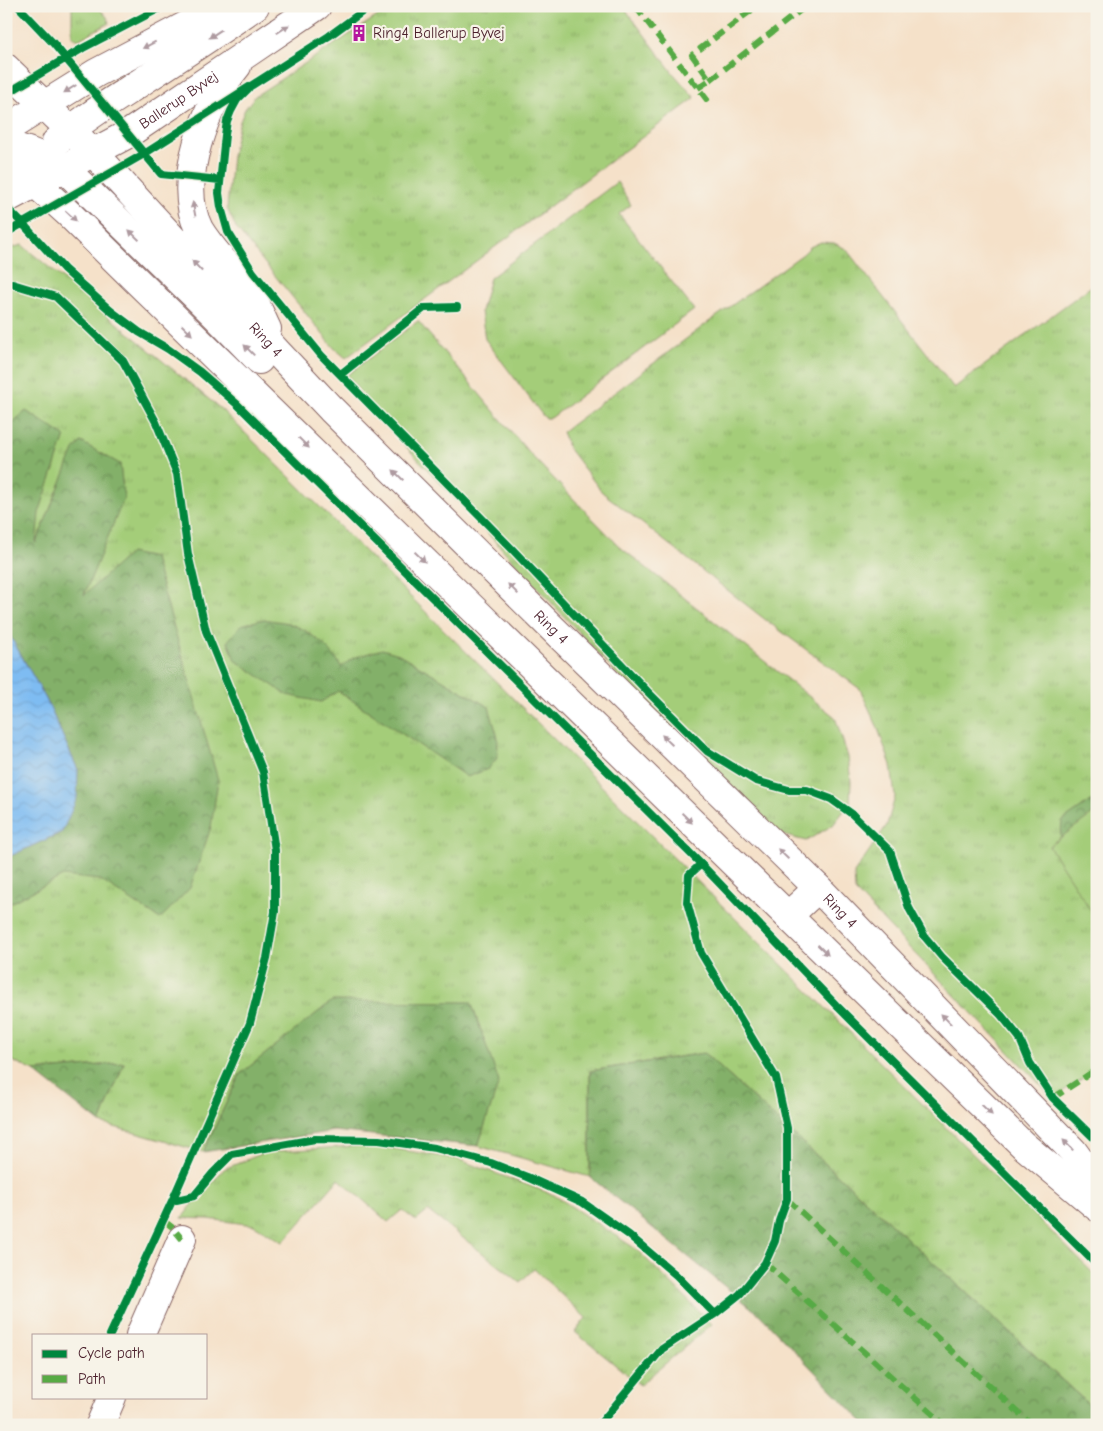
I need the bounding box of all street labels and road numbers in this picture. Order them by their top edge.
street label: Ballerup Byvej [136,67,221,133]
street label: Ring 4 [245,319,286,361]
street label: Ring 4 [530,606,572,648]
street label: Ring 4 [819,890,861,932]

